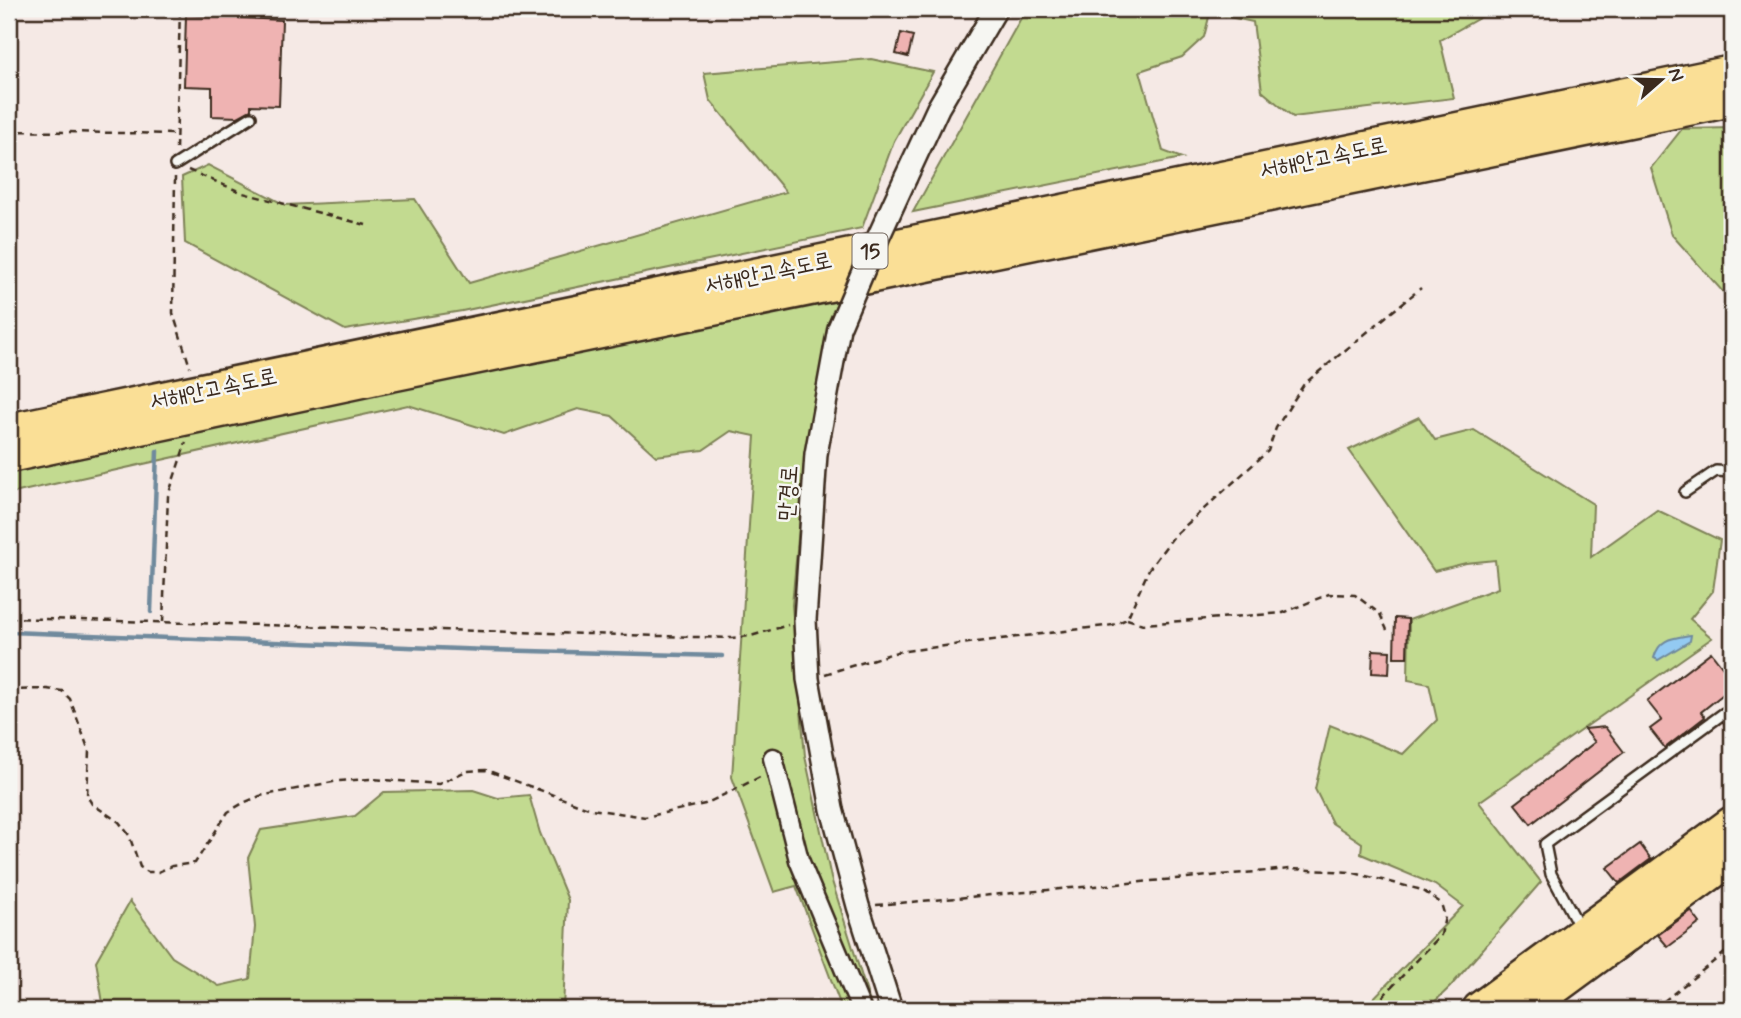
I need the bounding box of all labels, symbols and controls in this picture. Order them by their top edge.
north arrow [1626,46,1696,116]
text: N [1662,64,1689,85]
street label: 서해안고속도로 [1257,131,1390,187]
road number: 15 [852,233,888,268]
street label: 서해안고속도로 [702,246,835,302]
street label: 서해안고속도로 [147,362,280,418]
street label: 만경로 [772,464,806,522]

